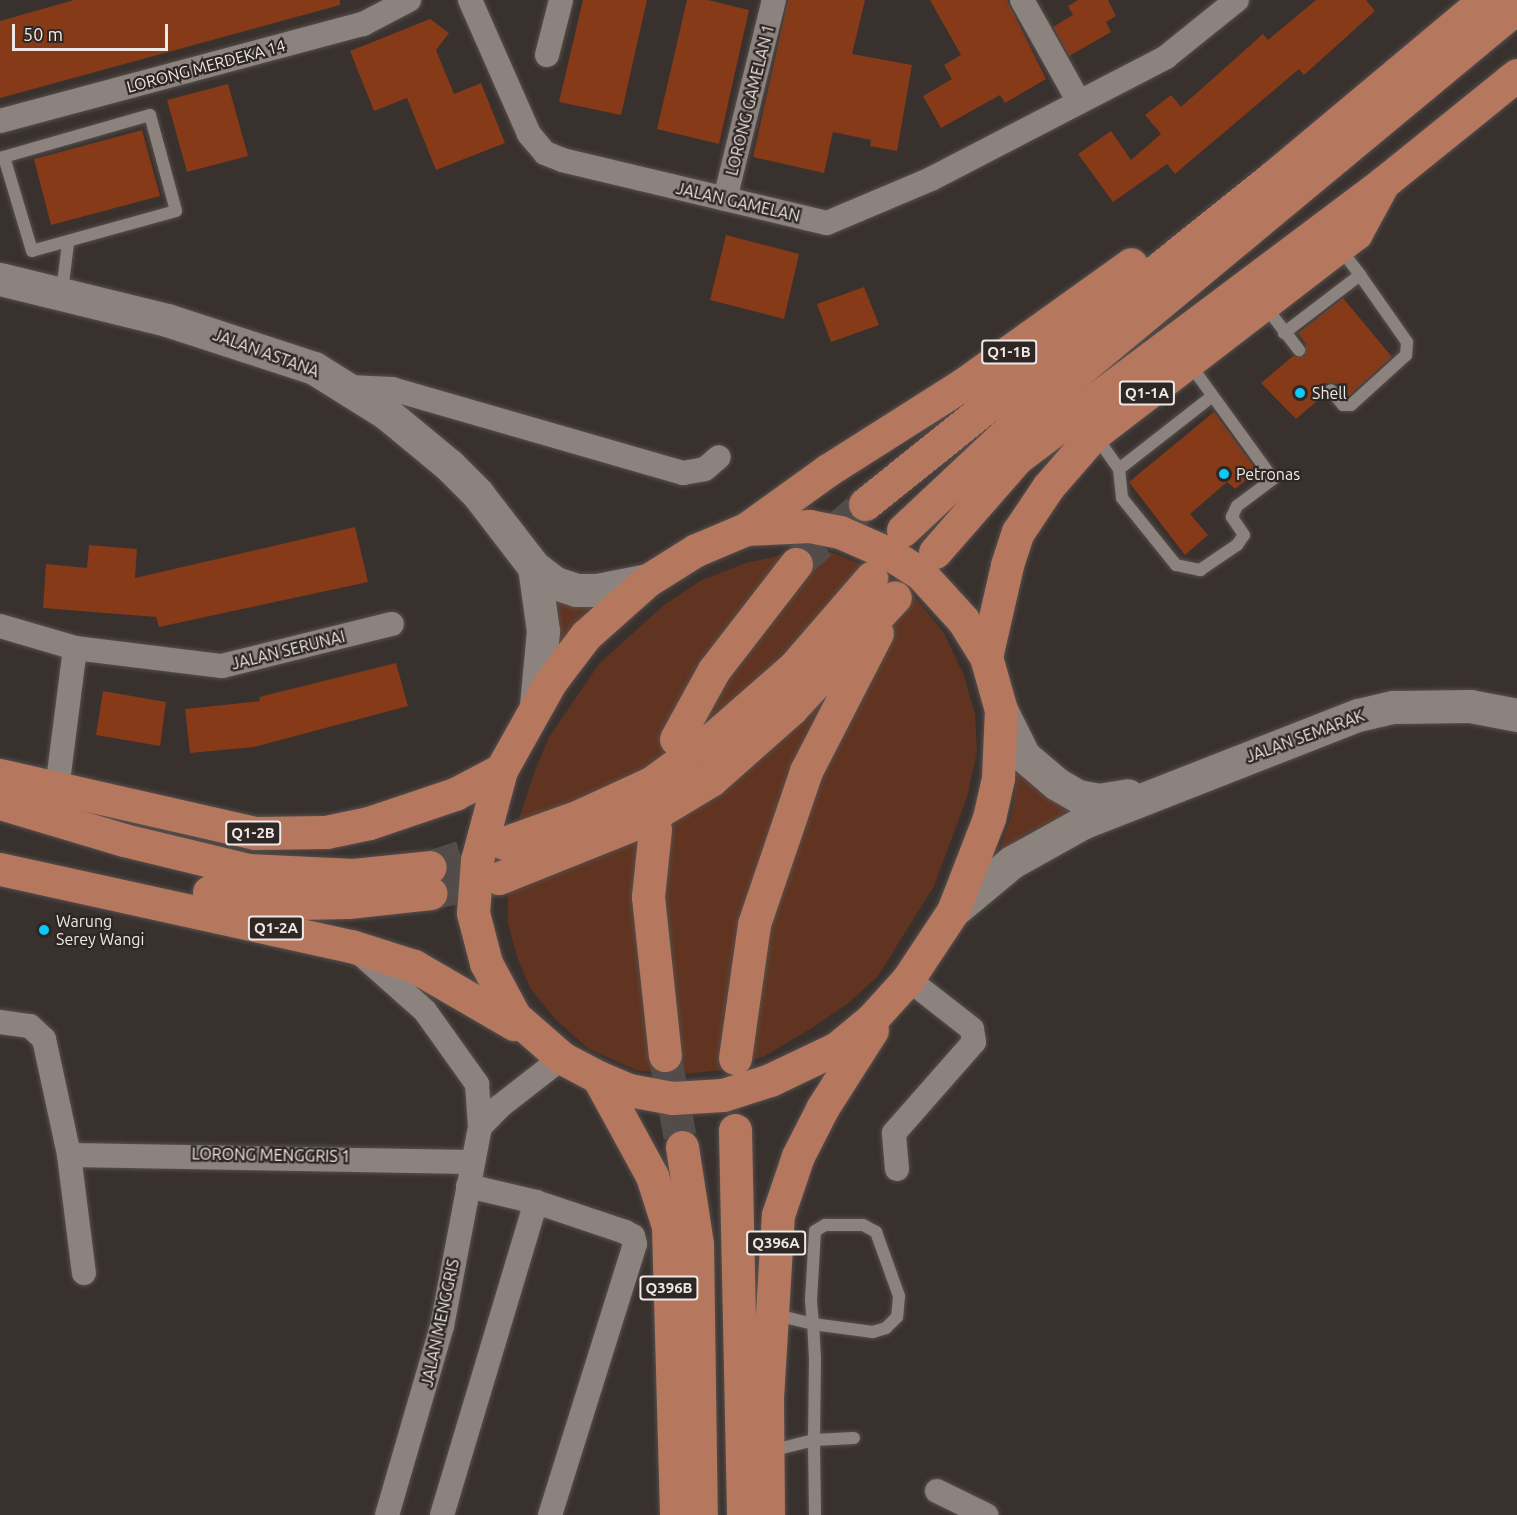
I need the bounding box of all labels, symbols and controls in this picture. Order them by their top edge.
scale bar [15,12,171,50]
street label: LORONG GAMELAN 1 [722,22,778,178]
text: 50 m [23,24,63,44]
street label: LORONG MERDEKA 14 [124,36,288,96]
street label: JALAN GAMELAN [674,178,802,226]
street label: JALAN ASTANA [210,325,322,381]
road number: Q1-1B [980,340,1038,364]
road number: Q1-1A [1118,381,1176,405]
place label: Shell [1312,383,1347,403]
marker: Shell [1293,386,1307,400]
place label: Petronas [1236,464,1300,484]
marker: Petronas [1217,467,1231,481]
street label: JALAN SERUNAI [229,627,347,673]
street label: JALAN SEMARAK [1243,706,1367,766]
road number: Q1-2B [224,821,282,845]
place label: Warung Serey Wangi [56,911,144,949]
road number: Q1-2A [248,916,304,940]
marker: Warung Serey Wangi [37,923,51,937]
street label: LORONG MENGGRIS 1 [191,1144,351,1166]
road number: Q396A [746,1231,806,1255]
street label: JALAN MENGGRIS [417,1257,463,1389]
road number: Q396B [639,1276,699,1300]

